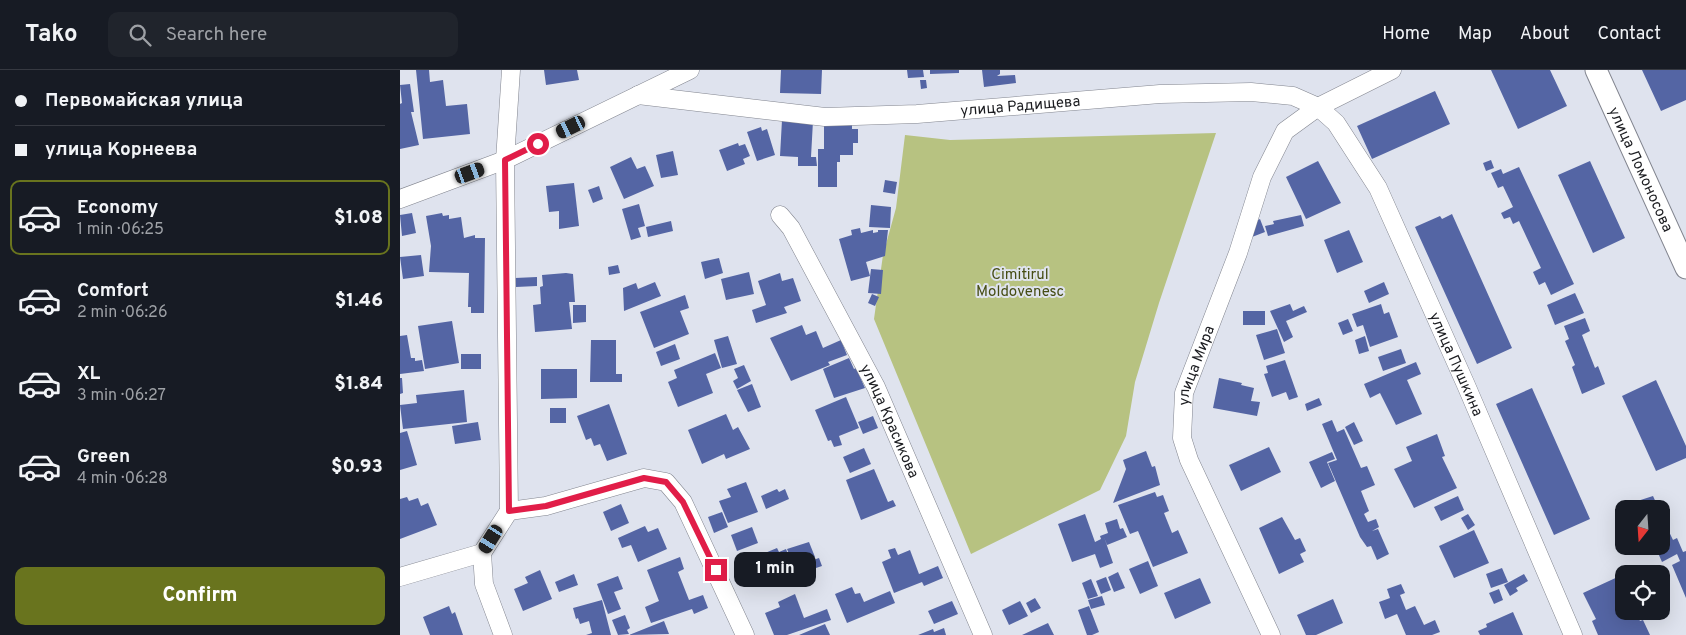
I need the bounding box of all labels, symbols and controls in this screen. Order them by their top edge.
search box [108,12,458,57]
text: Tako [25,20,78,50]
icon: search [126,21,154,49]
text: Search here [166,23,267,47]
text: Home [1382,23,1430,46]
text: Map [1458,23,1492,46]
text: About [1520,23,1569,46]
text: Contact [1597,23,1661,46]
text: Первомайская улица [45,89,243,113]
street label: улица Радищева [960,93,1081,121]
street label: улица Ломоносова [1603,104,1676,235]
car [554,114,587,140]
route start [527,133,549,155]
text: улица Корнеева [45,138,197,162]
car [453,161,486,185]
icon: car [17,195,62,240]
text: Economy [77,196,158,220]
text: $1.08 [334,206,383,230]
text: 1 min · 06:25 [77,220,164,240]
park label: Cimitirul Moldovenesc [976,266,1064,302]
icon: car [17,278,62,323]
text: Comfort [77,279,149,303]
text: $1.46 [335,289,383,313]
text: 2 min · 06:26 [77,303,167,323]
street label: улица Пушкина [1424,310,1486,420]
street label: улица Мира [1175,323,1220,406]
icon: car [17,361,62,406]
street label: улица Красикова [855,361,922,481]
text: XL [77,362,100,386]
text: $1.84 [334,372,383,396]
text: 3 min · 06:27 [77,386,166,406]
icon: car [17,444,62,489]
text: Green [77,445,130,469]
text: $0.93 [331,455,383,479]
text: 4 min · 06:28 [77,469,168,489]
north arrow [1615,500,1670,555]
map controls [1615,500,1670,620]
car [476,522,505,556]
callout: 1 min [734,552,816,588]
route end [705,559,727,581]
text: 1 min [755,559,795,579]
button: locate [1615,565,1670,620]
button: Confirm [15,567,385,625]

